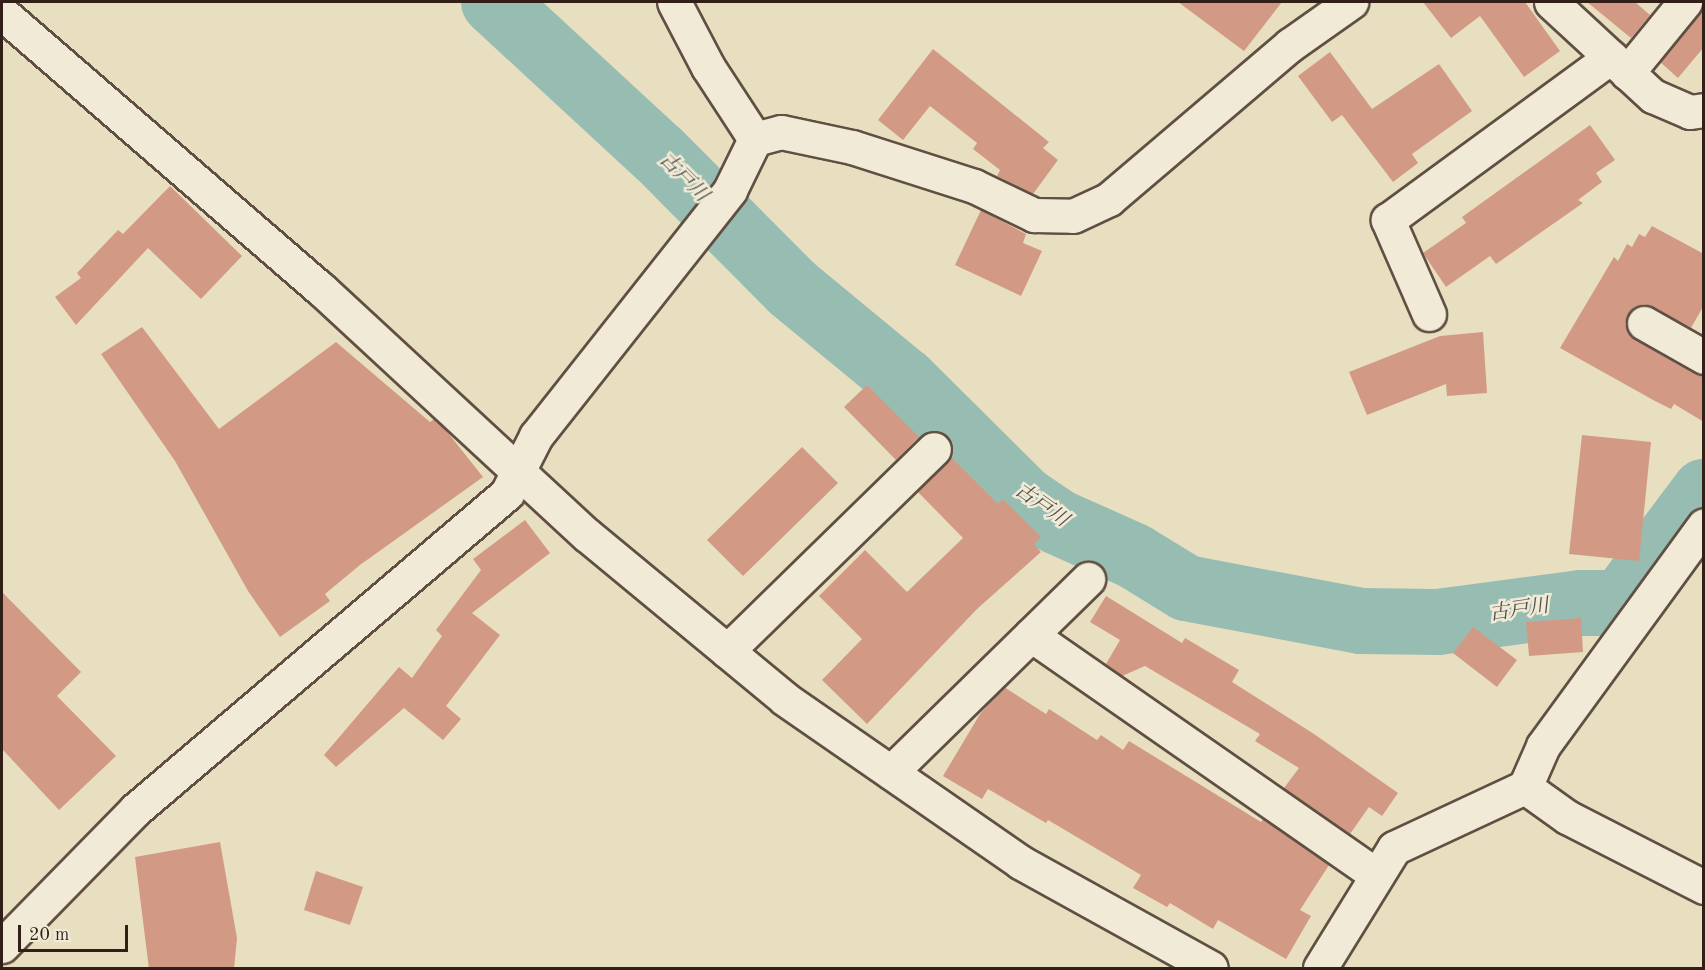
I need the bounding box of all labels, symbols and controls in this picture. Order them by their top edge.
water label: 古戸川 [653,148,713,208]
water label: 古戸川 [1010,479,1072,533]
water label: 古戸川 [1488,595,1550,627]
scale bar [21,913,130,951]
text: 20 m [29,926,69,944]

